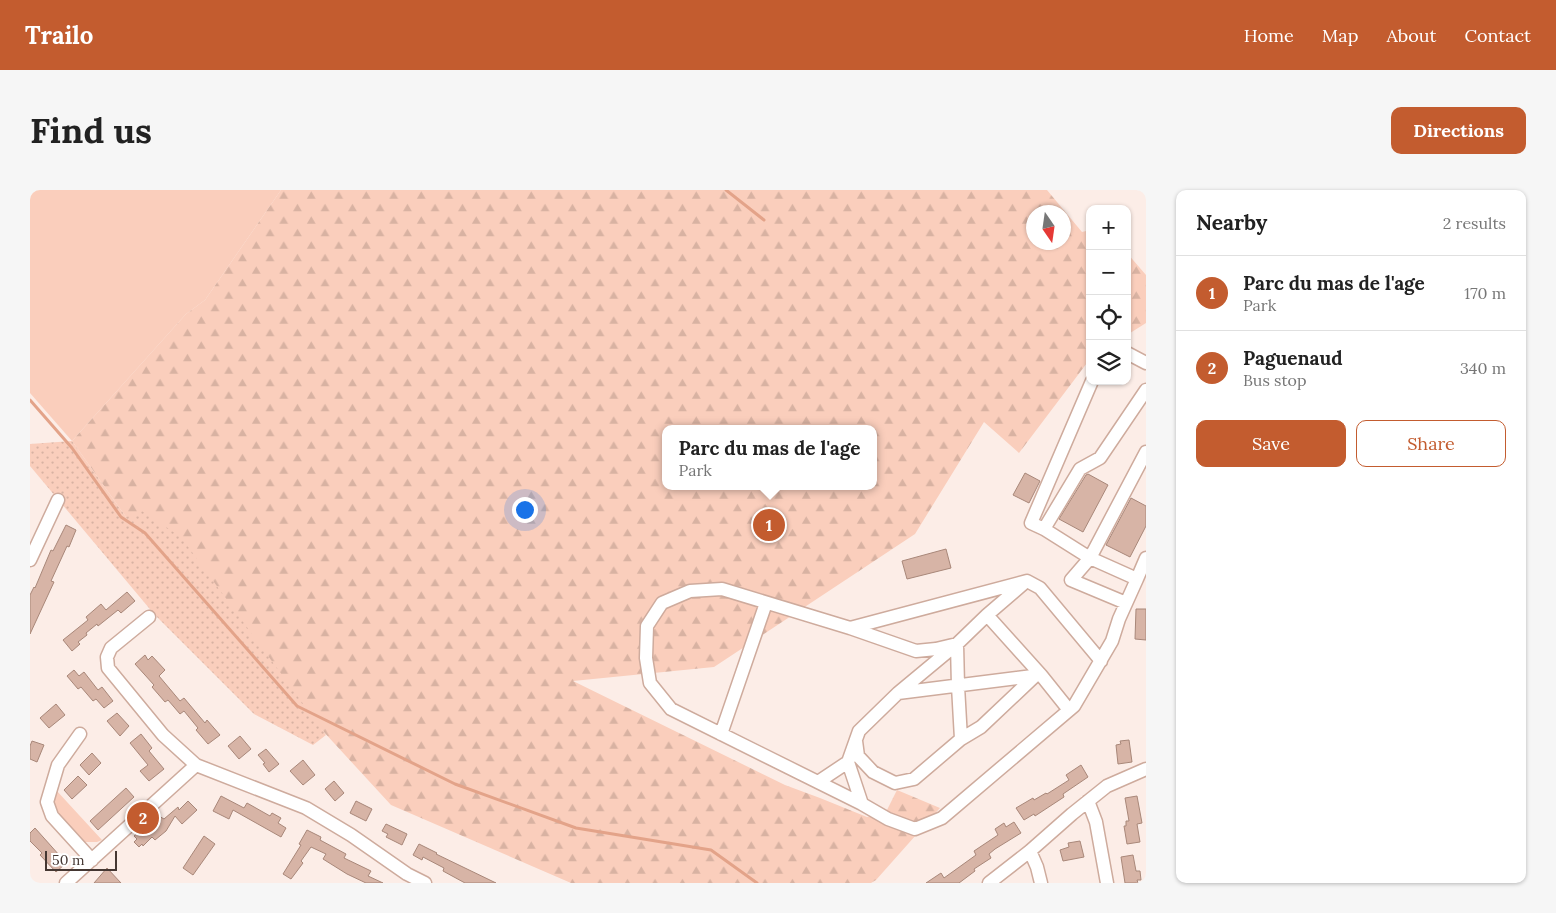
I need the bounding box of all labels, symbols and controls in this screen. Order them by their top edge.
text: Trailo [25,20,93,51]
text: Home [1244,24,1294,47]
text: Map [1322,24,1358,47]
text: About [1386,24,1436,47]
text: Contact [1464,24,1531,47]
button: Directions [1391,107,1526,154]
text: Find us [30,108,152,153]
north arrow [1026,205,1071,250]
map controls [1086,205,1131,385]
button: + [1086,205,1131,250]
text: Nearby [1196,209,1267,236]
text: 2 results [1443,213,1506,233]
button: − [1086,250,1131,295]
text: Parc du mas de l'age [1243,271,1425,295]
text: 1 [1209,283,1215,303]
text: 170 m [1464,283,1506,303]
button: locate [1086,295,1131,340]
text: Park [1243,295,1276,315]
button: layers [1086,340,1131,385]
text: Paguenaud [1243,346,1343,370]
text: 2 [1208,358,1216,378]
text: 340 m [1460,358,1506,378]
text: Bus stop [1243,370,1307,390]
button: Save [1196,420,1346,467]
button: Share [1356,420,1506,467]
popup [662,425,877,490]
text: Parc du mas de l'age [679,436,860,460]
text: Park [679,460,712,480]
your location [512,497,538,523]
pin: 1 [753,506,785,544]
pin: 2 [127,799,159,837]
scale bar [45,848,118,871]
text: 50 m [52,851,85,869]

